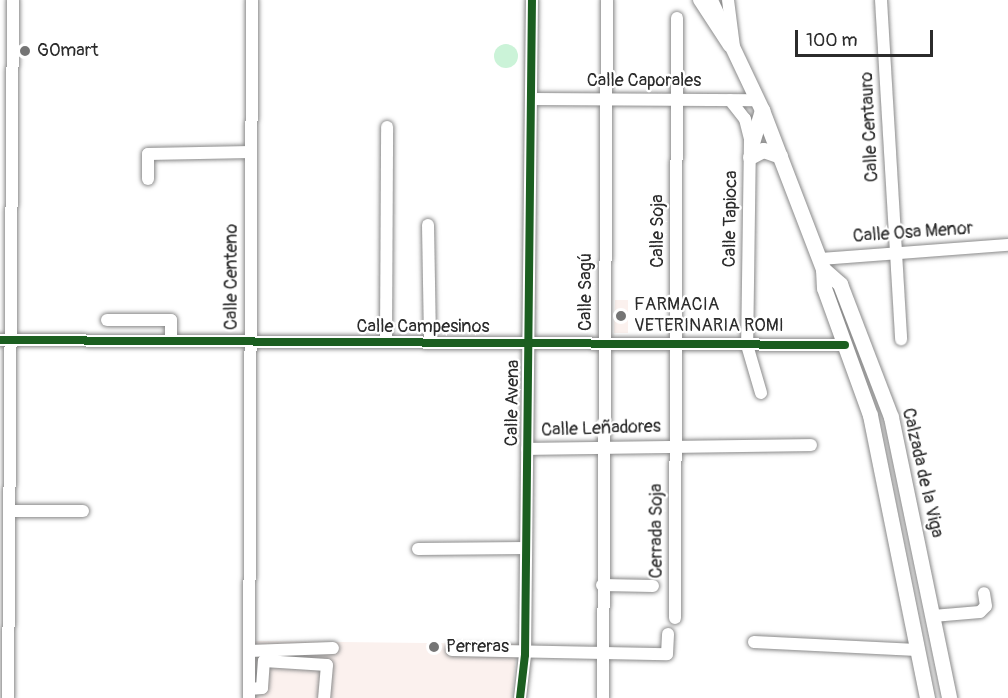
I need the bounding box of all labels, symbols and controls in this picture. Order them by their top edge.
scale bar [798,18,936,56]
text: 100 m [806,29,858,52]
place label: GOmart [37,40,98,62]
marker: GOmart [18,44,32,58]
street label: Calle Caporales [587,70,701,92]
street label: Calle Centauro [856,71,884,183]
street label: Calle Tapioca [719,170,743,268]
street label: Calle Soja [647,194,669,268]
street label: Calle Osa Menor [852,218,974,248]
street label: Calle Centeno [221,224,243,330]
street label: Calle Sagú [575,253,597,331]
place label: FARMACIA VETERINARIA ROMI [634,295,784,338]
marker: FARMACIA VETERINARIA ROMI [612,307,630,325]
street label: Calle Campesinos [357,316,489,338]
street label: Calle Avena [501,360,525,446]
street label: Calzada de la Viga [897,406,947,540]
street label: Calle Leñadores [541,416,661,442]
street label: Cerrada Soja [646,484,668,578]
place label: Perreras [446,636,509,658]
marker: Perreras [427,640,441,654]

